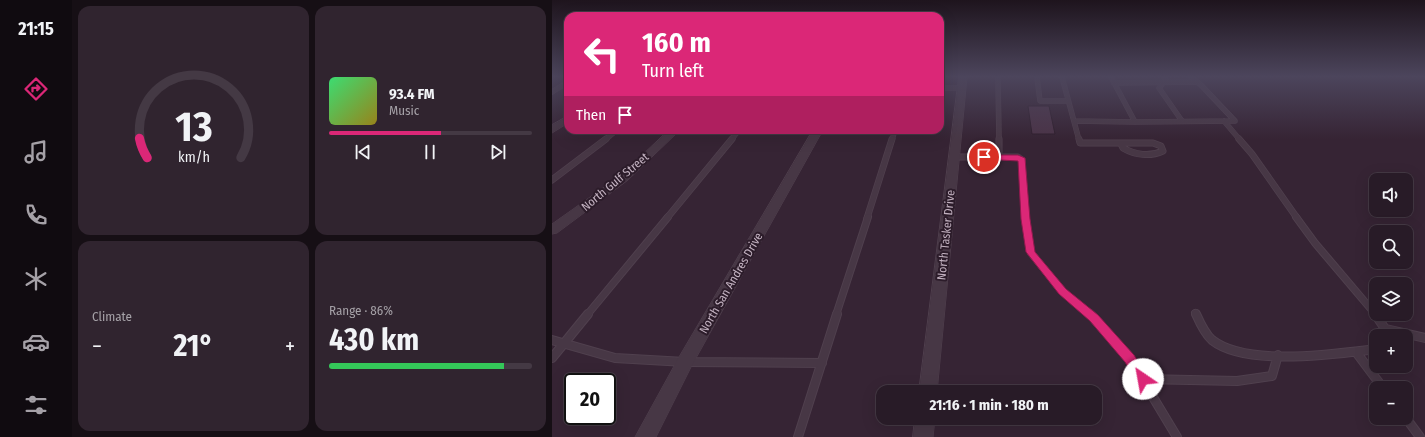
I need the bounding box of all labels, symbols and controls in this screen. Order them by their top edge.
text: 21:15 [18,18,54,40]
text: 160 m [642,26,711,59]
icon: left [576,28,628,80]
text: Turn left [642,60,704,82]
icon: directions [22,75,50,103]
text: 93.4 FM [389,85,435,103]
text: 13 [175,102,212,152]
text: Music [389,103,419,118]
icon: arrive [614,104,636,126]
text: Then [576,106,606,124]
icon: music [22,138,50,166]
pin [967,140,1001,174]
icon: previous [352,141,374,163]
icon: pause [419,141,441,163]
icon: next [487,141,509,163]
icon: arrive [973,146,995,168]
text: km/h [178,149,209,166]
street label: North Gulf Street [579,150,651,214]
map controls [1369,173,1413,425]
button: sound [1369,173,1413,217]
street label: North Tasker Drive [934,189,958,281]
icon: phone [22,201,50,229]
button: search [1369,225,1413,269]
street label: North San Andres Drive [696,230,766,336]
icon: climate [22,265,50,293]
button: layers [1369,277,1413,321]
text: Range · 86% [329,303,393,318]
text: Climate [92,309,132,324]
text: 430 km [329,322,419,358]
icon: car [22,328,50,356]
text: 21° [173,328,214,364]
button: + [1369,329,1413,373]
text: − [92,333,102,360]
text: + [285,333,295,360]
position arrow [1122,358,1164,400]
speed limit sign: 20 [564,373,616,425]
button: − [1369,381,1413,425]
icon: filters [22,391,50,419]
text: 21:16 · 1 min · 180 m [929,396,1049,414]

